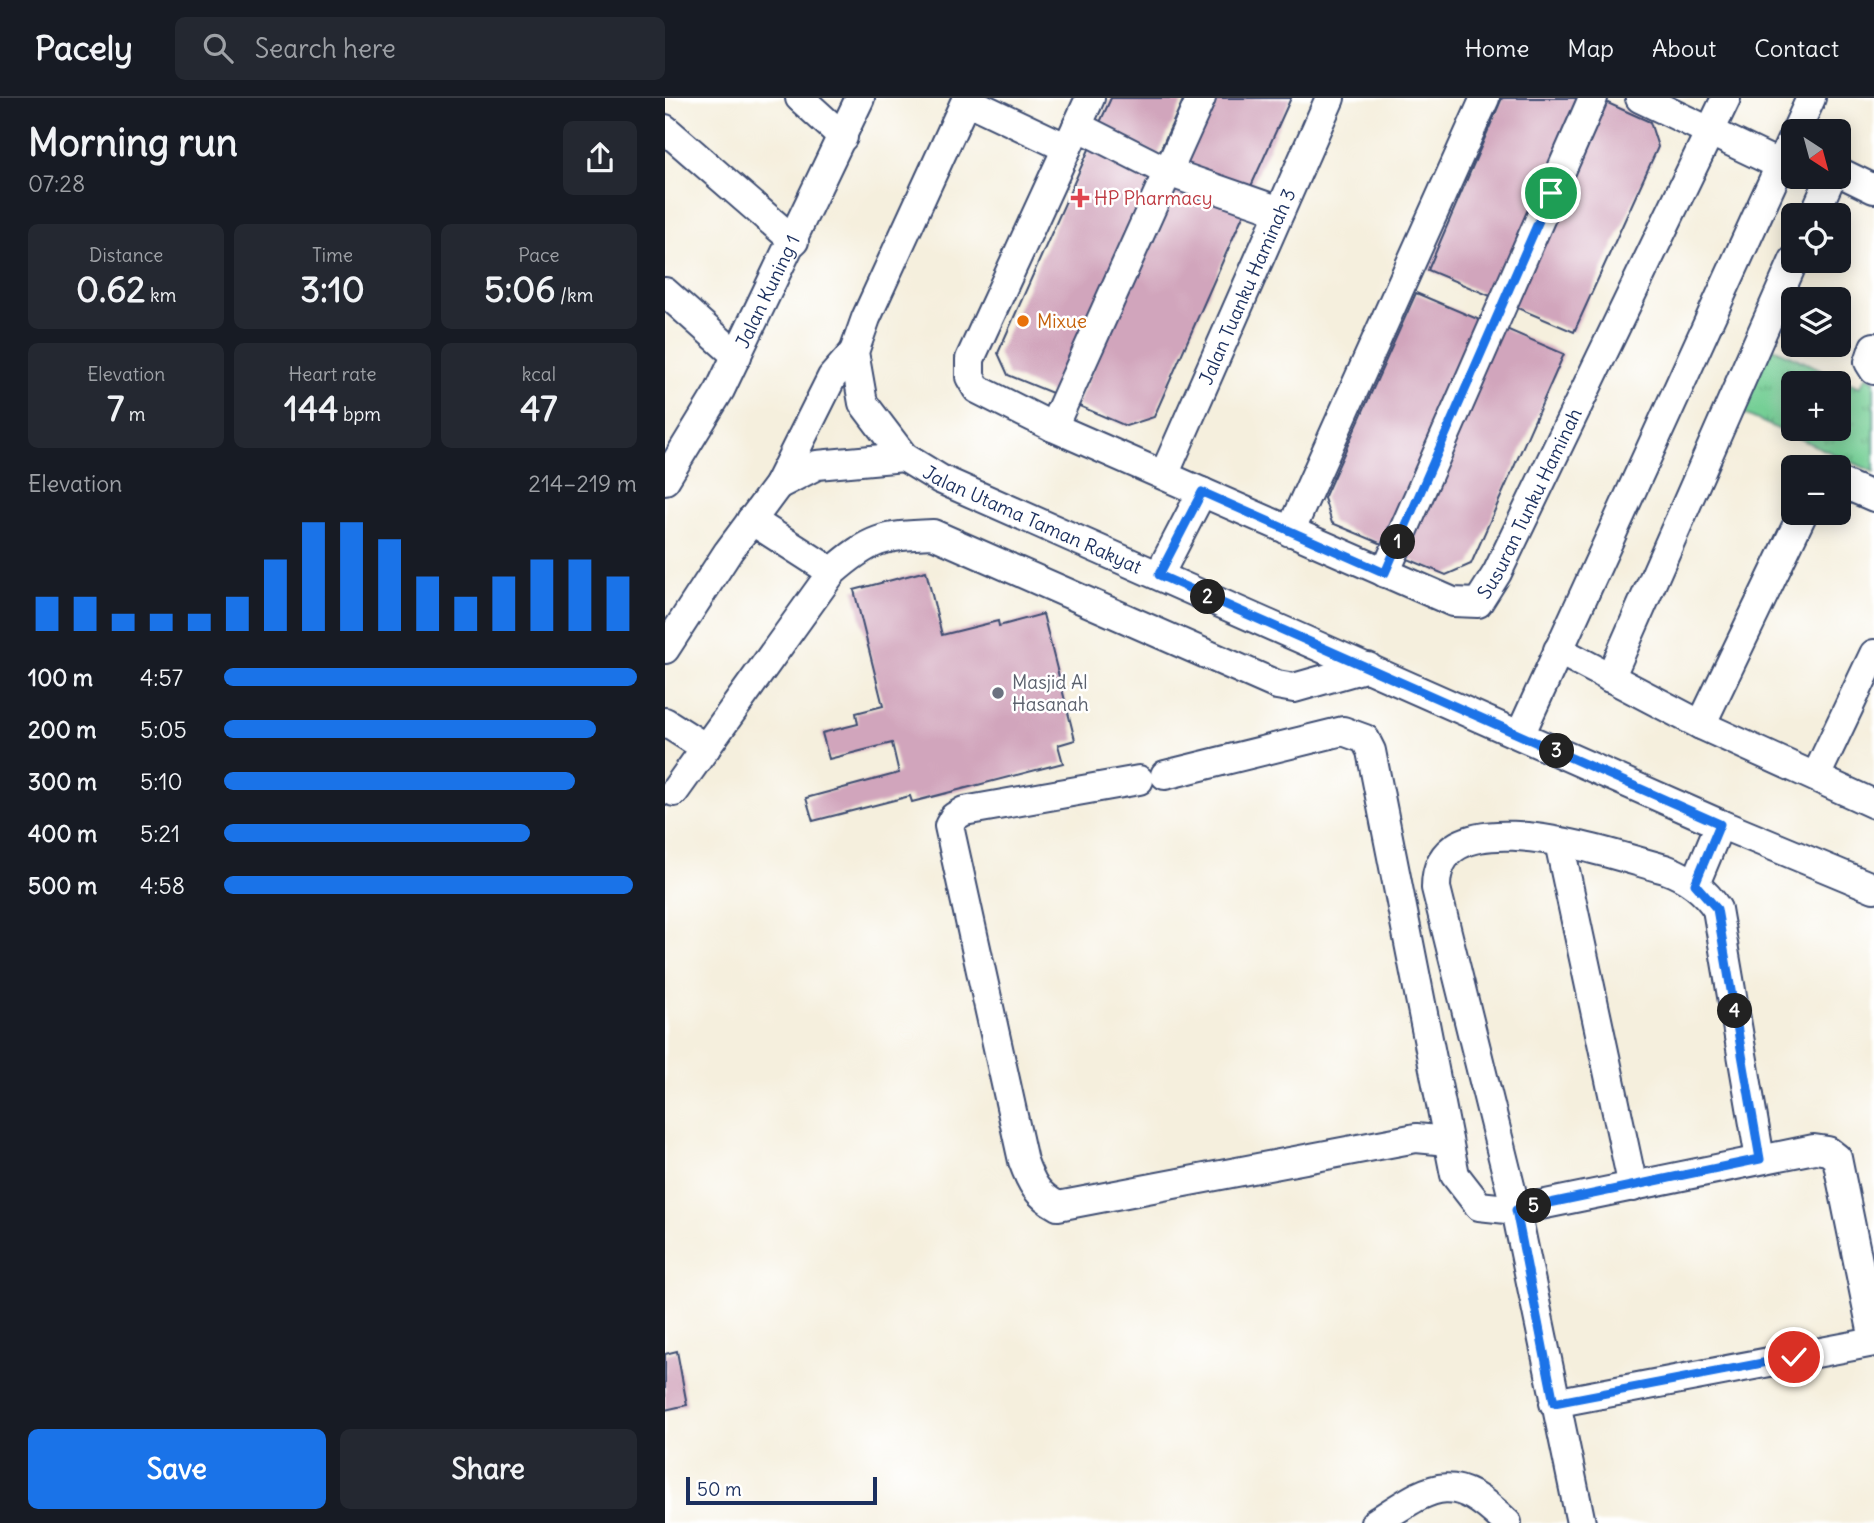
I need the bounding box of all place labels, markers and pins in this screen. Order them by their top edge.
pin [1521,163,1581,223]
place label: HP Pharmacy [1094,186,1212,210]
marker: HP Pharmacy [1072,190,1088,206]
place label: Mixue [1037,309,1087,333]
marker: Mixue [1015,313,1031,329]
pin: 1 [1381,524,1415,560]
pin: 2 [1191,580,1225,614]
place label: Masjid Al Hasanah [1012,670,1089,716]
marker: Masjid Al Hasanah [990,685,1006,701]
pin: 3 [1539,734,1575,768]
pin: 4 [1717,993,1753,1028]
pin: 5 [1517,1188,1551,1224]
pin [1764,1327,1824,1387]

